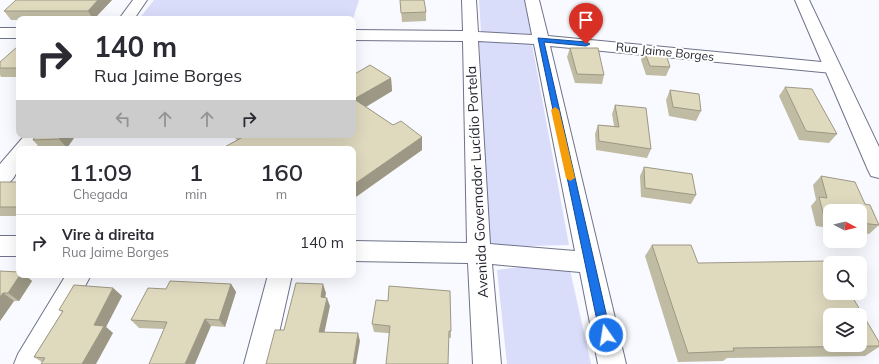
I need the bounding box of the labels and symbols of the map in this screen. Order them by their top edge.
pin [569,3,603,44]
street label: Rua Jaime Borges [615,39,715,64]
street label: Avenida Governador Lucídio Portela [462,65,492,299]
north arrow [823,204,867,248]
position arrow [585,314,627,356]

